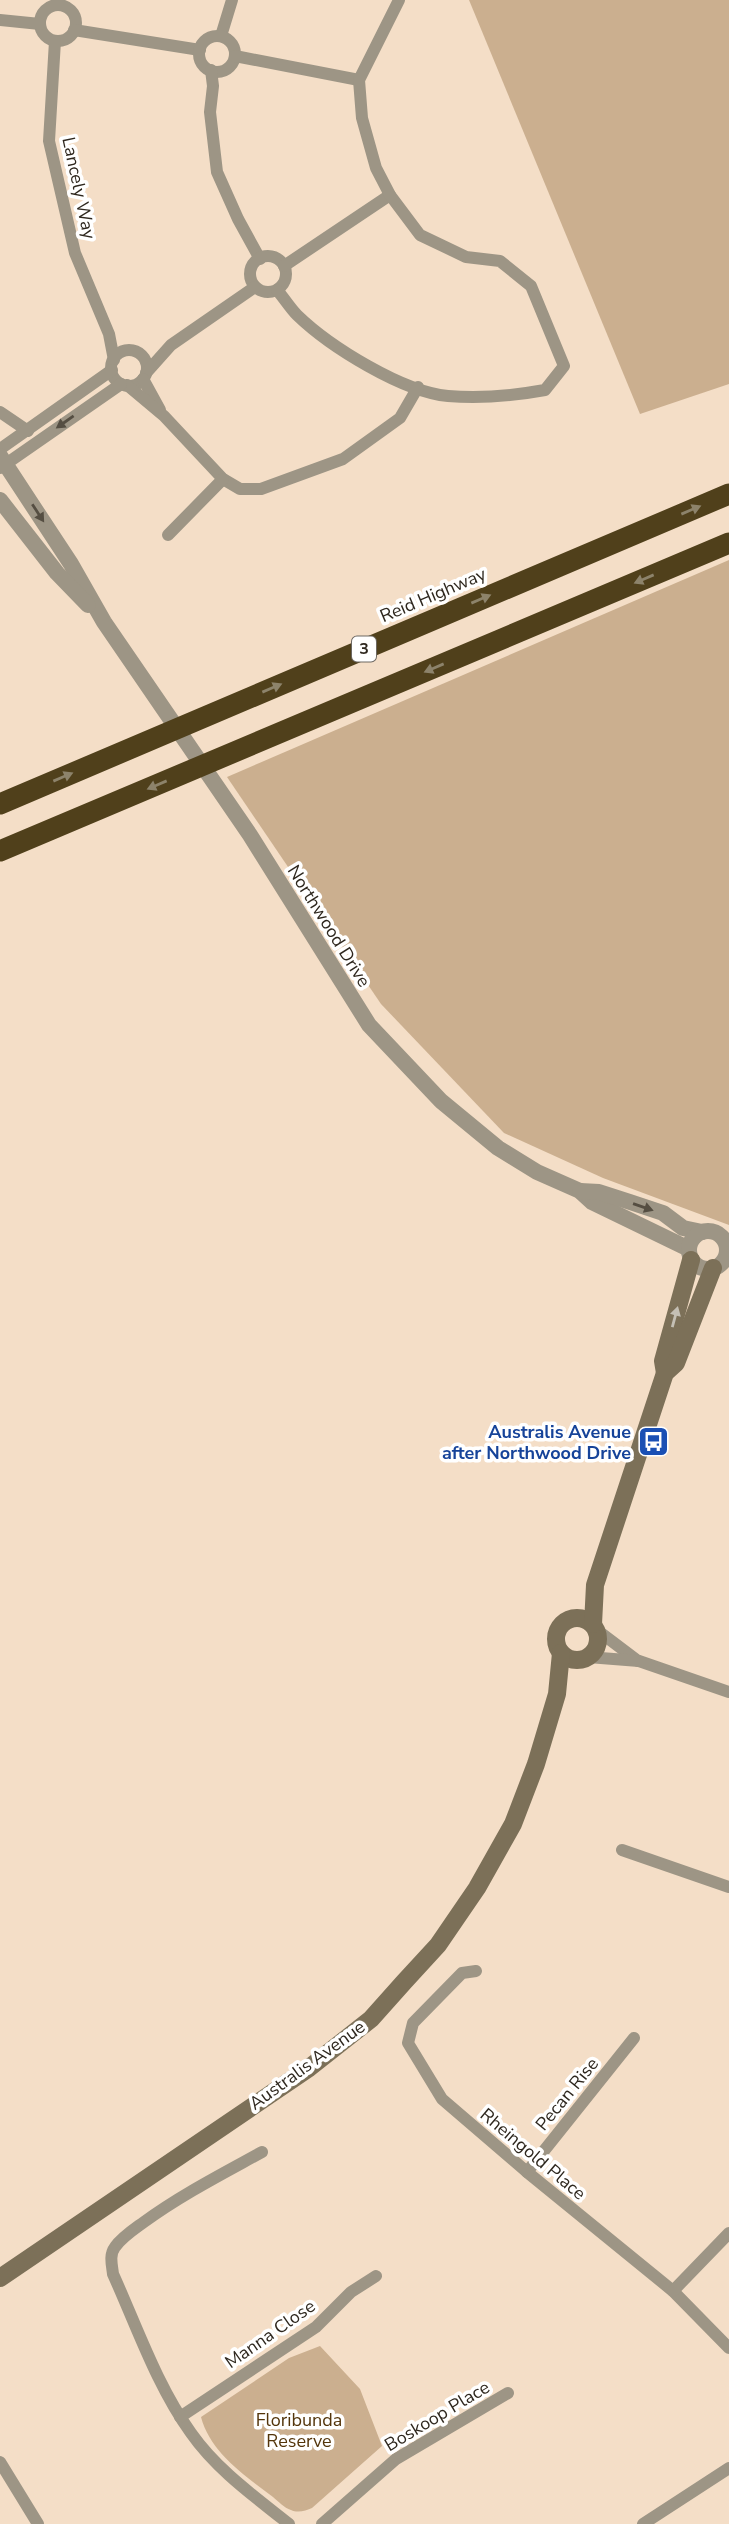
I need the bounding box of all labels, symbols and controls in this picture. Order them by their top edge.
street label: Lancely Way [56,135,102,242]
one-way arrow [56,415,74,429]
one-way arrow [31,504,44,523]
one-way arrow [680,504,701,515]
street label: Reid Highway [376,562,490,628]
one-way arrow [633,574,654,585]
one-way arrow [471,593,492,604]
road number: 3 [352,636,376,662]
one-way arrow [423,662,444,673]
one-way arrow [262,682,282,694]
one-way arrow [53,772,74,783]
one-way arrow [147,779,167,791]
street label: Northwood Drive [282,860,376,992]
one-way arrow [633,1202,654,1213]
one-way arrow [671,1306,681,1327]
place label: Australis Avenue after Northwood Drive [442,1420,631,1465]
bus stop icon: Australis Avenue after Northwood Drive [637,1425,671,1459]
street label: Australis Avenue [244,2015,370,2115]
street label: Pecan Rise [530,2052,604,2136]
street label: Rheingold Place [475,2103,591,2205]
street label: Manna Close [220,2294,320,2374]
street label: Boskoop Place [380,2375,494,2457]
park label: Floribunda Reserve [256,2408,342,2453]

